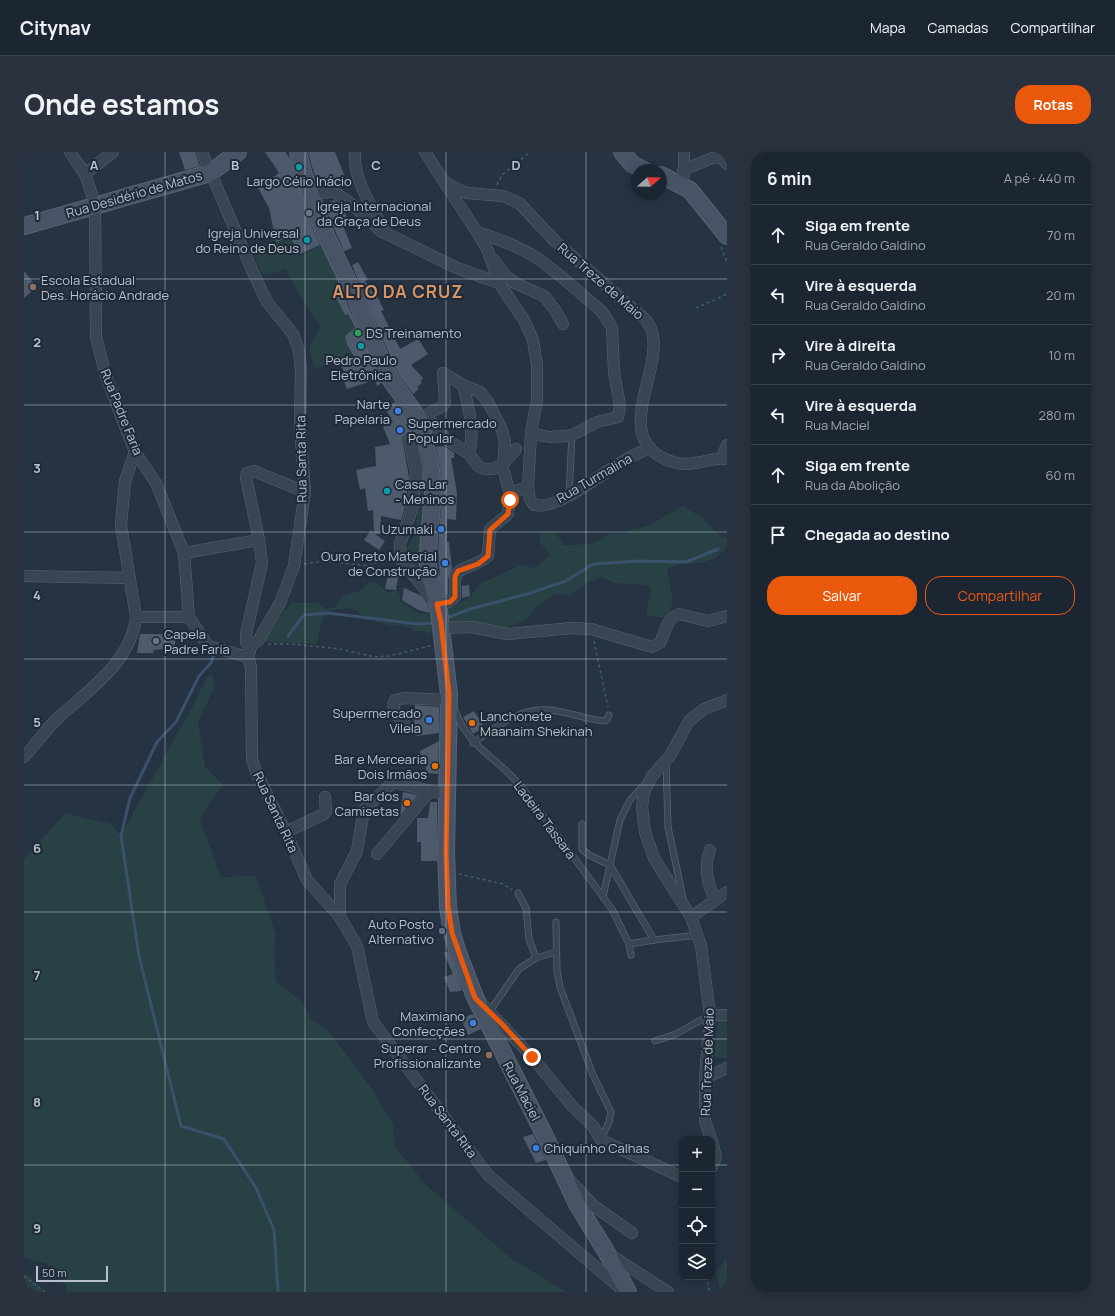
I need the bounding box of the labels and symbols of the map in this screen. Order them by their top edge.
text: A [90,156,99,174]
text: B [231,156,239,174]
text: C [371,156,381,174]
text: D [511,156,521,174]
marker: Largo Célio Inácio [294,162,304,172]
north arrow [631,164,667,200]
street label: Rua Desidério de Matos [64,166,204,222]
place label: Largo Célio Inácio [246,172,352,190]
place label: Igreja Internacional da Graça de Deus [317,197,432,230]
text: 1 [34,206,40,224]
marker: Igreja Internacional da Graça de Deus [304,208,314,218]
place label: Igreja Universal do Reino de Deus [195,224,299,257]
marker: Igreja Universal do Reino de Deus [302,235,312,245]
street label: Rua Treze de Maio [554,239,648,324]
place label: Escola Estadual Des. Horácio Andrade [41,271,170,304]
district label: ALTO DA CRUZ [333,280,463,303]
marker: Escola Estadual Des. Horácio Andrade [28,282,38,292]
place label: DS Treinamento [366,324,462,342]
marker: DS Treinamento [353,328,363,338]
text: 2 [33,333,41,351]
marker: Pedro Paulo Eletrônica [356,341,366,351]
place label: Pedro Paulo Eletrônica [325,351,397,384]
street label: Rua Padre Faria [97,366,147,458]
place label: Narte Papelaria [335,395,390,428]
marker: Narte Papelaria [393,406,403,416]
place label: Supermercado Popular [408,414,497,447]
street label: Rua Santa Rita [291,415,311,503]
marker: Supermercado Popular [395,425,405,435]
street label: Rua Turmalina [553,449,635,507]
text: 3 [33,459,41,477]
place label: Casa Lar - Meninos [395,475,454,508]
marker: Casa Lar - Meninos [382,486,392,496]
route start [501,491,519,509]
place label: Uzumaki [382,520,433,538]
marker: Uzumaki [436,524,446,534]
place label: Ouro Preto Material de Construção [321,547,437,580]
marker: Ouro Preto Material de Construção [440,558,450,568]
text: 4 [33,586,41,604]
place label: Capela Padre Faria [164,625,230,658]
marker: Capela Padre Faria [151,636,161,646]
place label: Supermercado Vilela [332,704,421,737]
place label: Lanchonete Maanaim Shekinah [480,707,592,740]
text: 5 [33,713,41,731]
marker: Supermercado Vilela [424,715,434,725]
marker: Lanchonete Maanaim Shekinah [467,718,477,728]
place label: Bar e Mercearia Dois Irmãos [335,750,427,783]
marker: Bar e Mercearia Dois Irmãos [430,761,440,771]
street label: Rua Santa Rita [249,769,303,855]
street label: Ladeira Tassara [510,777,580,863]
place label: Bar dos Camisetas [335,787,399,820]
marker: Bar dos Camisetas [402,798,412,808]
text: 6 [33,839,41,857]
place label: Auto Posto Alternativo [368,915,434,948]
marker: Auto Posto Alternativo [437,926,447,936]
text: 7 [34,966,41,984]
place label: Maximiano Confecções [392,1007,465,1040]
street label: Rua Treze de Maio [696,1007,718,1116]
marker: Maximiano Confecções [468,1018,478,1028]
place label: Superar - Centro Profissionalizante [374,1039,481,1072]
route end [523,1048,541,1066]
marker: Superar - Centro Profissionalizante [484,1050,494,1060]
street label: Rua Maciel [499,1058,545,1124]
street label: Rua Santa Rita [415,1081,481,1161]
text: 8 [33,1093,41,1111]
place label: Chiquinho Calhas [544,1139,650,1157]
marker: Chiquinho Calhas [531,1143,541,1153]
text: 9 [33,1219,41,1237]
scale bar [36,1264,108,1283]

